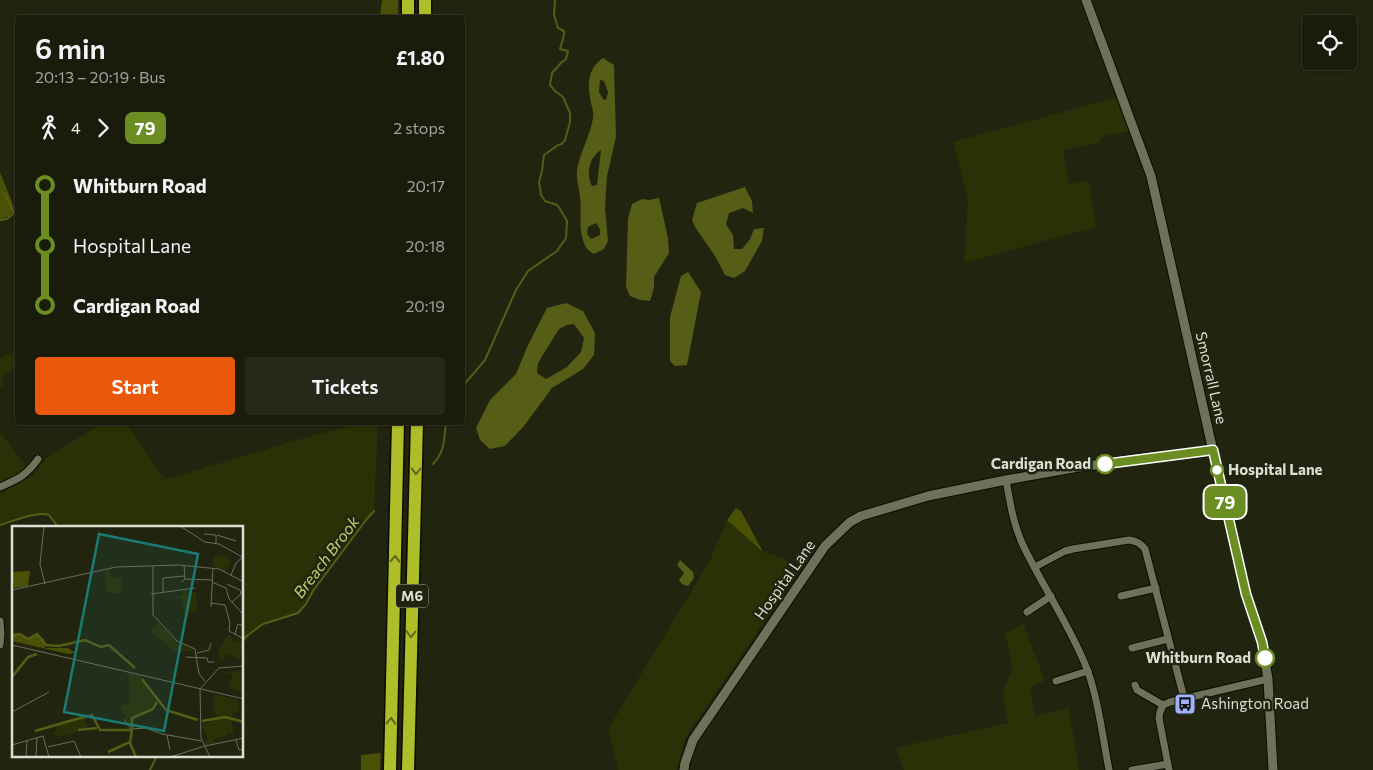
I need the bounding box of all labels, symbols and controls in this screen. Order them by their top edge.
map controls [1302,15,1357,70]
button: locate [1302,15,1357,70]
text: 6 min [35,31,106,65]
text: £1.80 [396,46,445,69]
text: 20:13 – 20:19 · Bus [35,67,166,86]
icon: walk [35,114,63,142]
icon: forward [89,114,117,142]
text: 79 [135,117,156,139]
text: 4 [71,118,81,137]
text: 2 stops [393,118,445,137]
text: Whitburn Road [73,174,207,197]
text: 20:17 [407,176,445,195]
text: Hospital Lane [73,234,191,257]
text: 20:18 [405,236,445,255]
text: Cardigan Road [73,294,200,317]
text: 20:19 [405,296,445,315]
street label: Smorrall Lane [1193,330,1231,426]
button: Start [35,357,235,415]
button: Tickets [245,357,445,415]
place label: Cardigan Road [991,454,1091,472]
marker: Cardigan Road [1095,454,1115,474]
place label: Hospital Lane [1228,460,1323,478]
marker: Hospital Lane [1210,463,1224,477]
one-way arrow [410,467,421,475]
line badge: 79 [1202,486,1248,518]
text: 79 [1215,491,1235,513]
water label: Breach Brook [289,512,363,601]
inset map [12,526,244,758]
street label: Hospital Lane [750,536,818,623]
one-way arrow [390,555,400,562]
road number: M6 [396,584,428,608]
one-way arrow [406,630,416,638]
place label: Whitburn Road [1145,648,1251,666]
marker: Whitburn Road [1255,648,1275,668]
bus stop icon: Ashington Road [1173,692,1197,716]
place label: Ashington Road [1201,694,1309,712]
one-way arrow [386,717,397,725]

